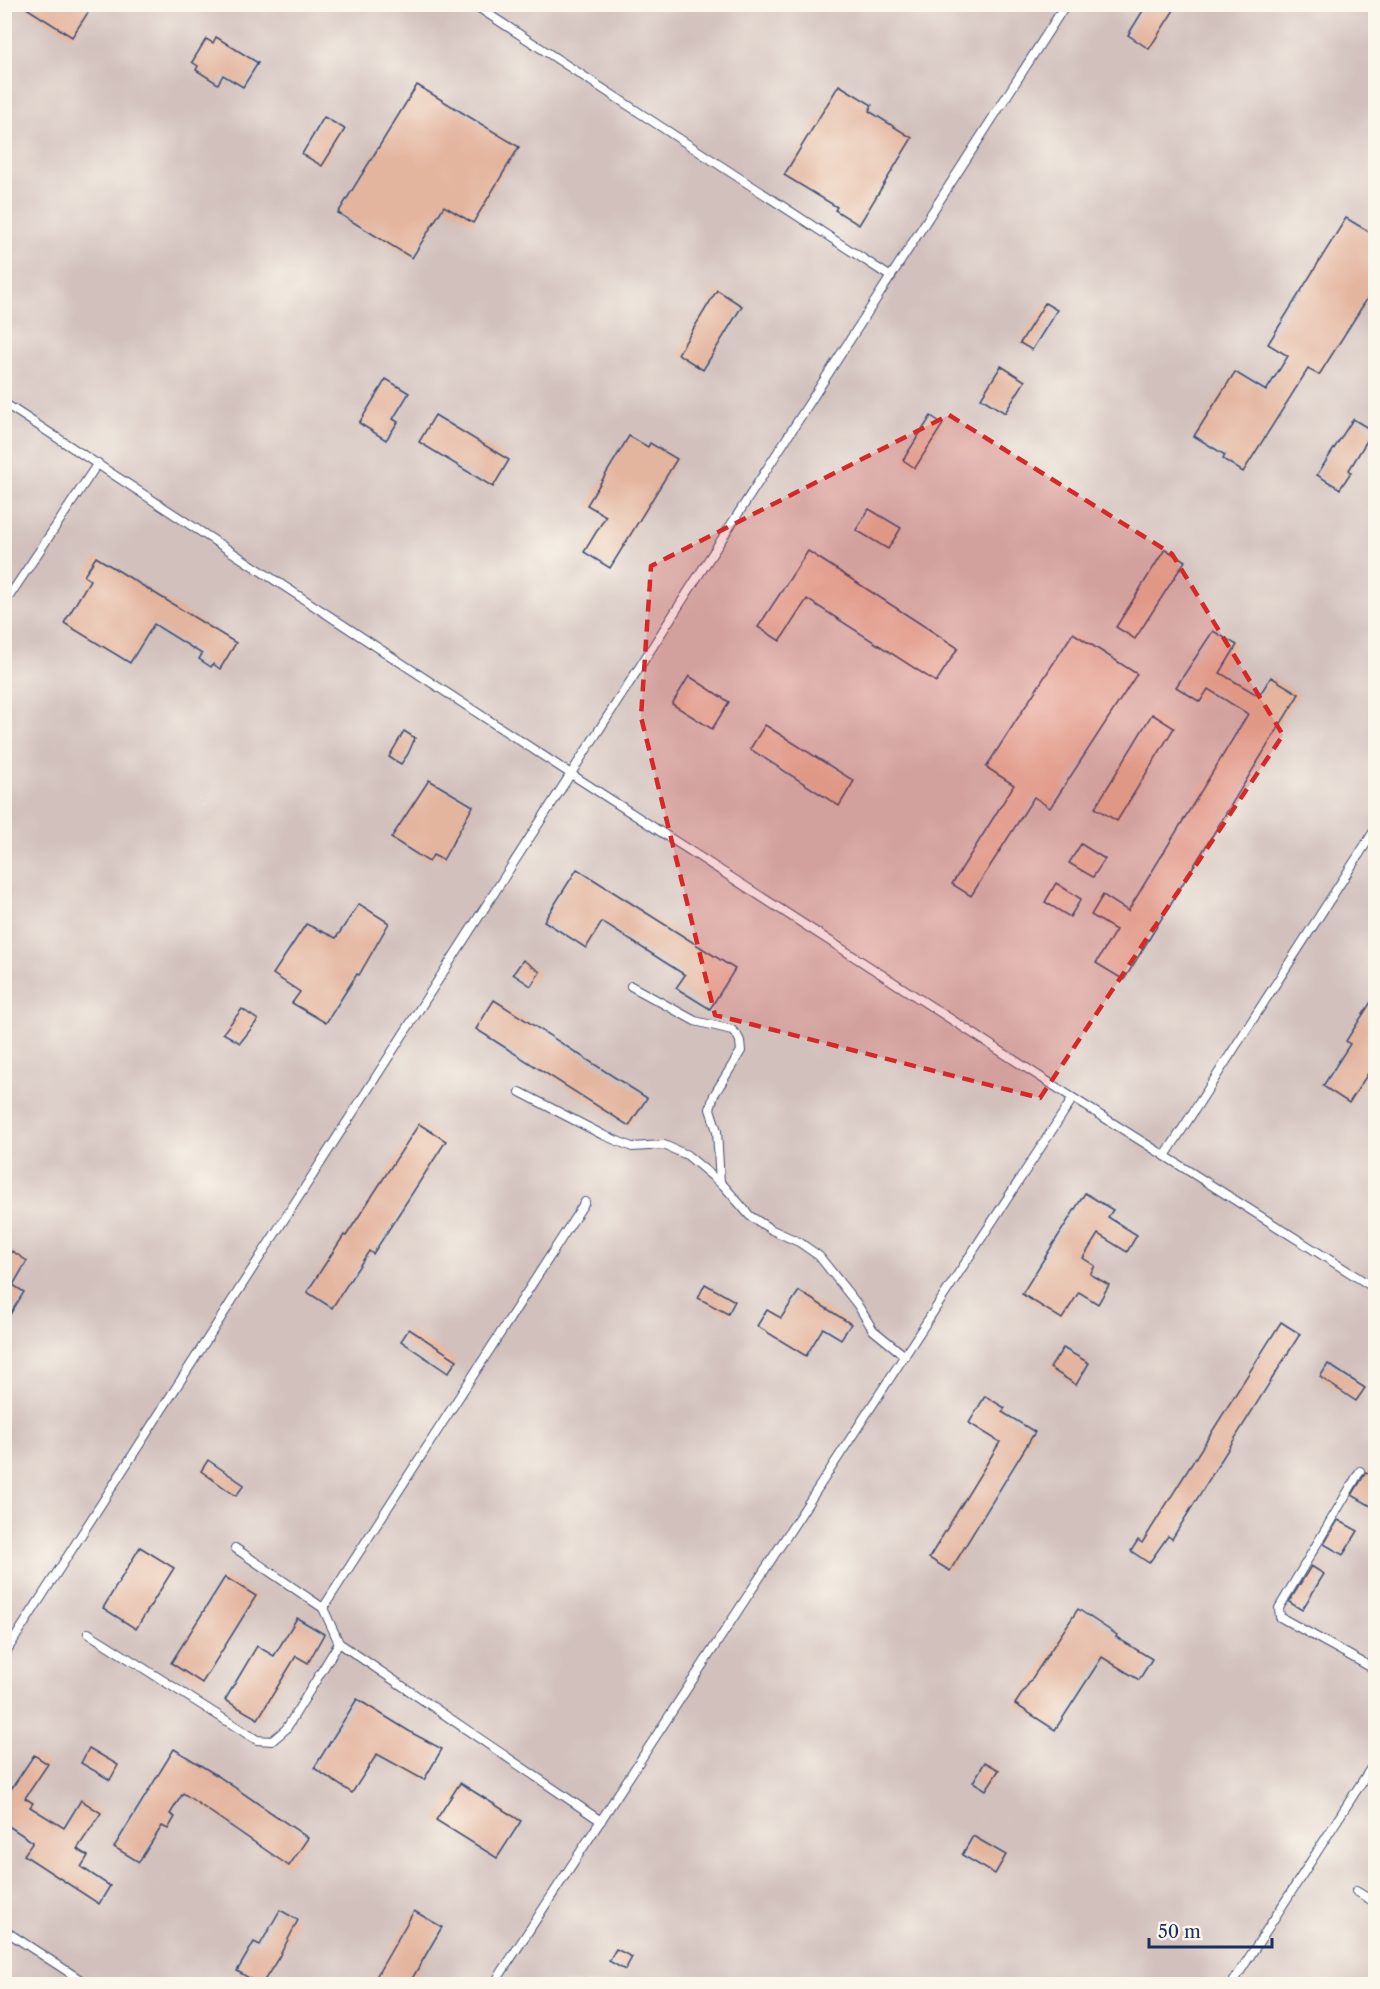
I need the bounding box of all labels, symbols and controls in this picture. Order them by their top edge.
scale bar [1149,1911,1272,1949]
text: 50 m [1158,1921,1201,1943]

